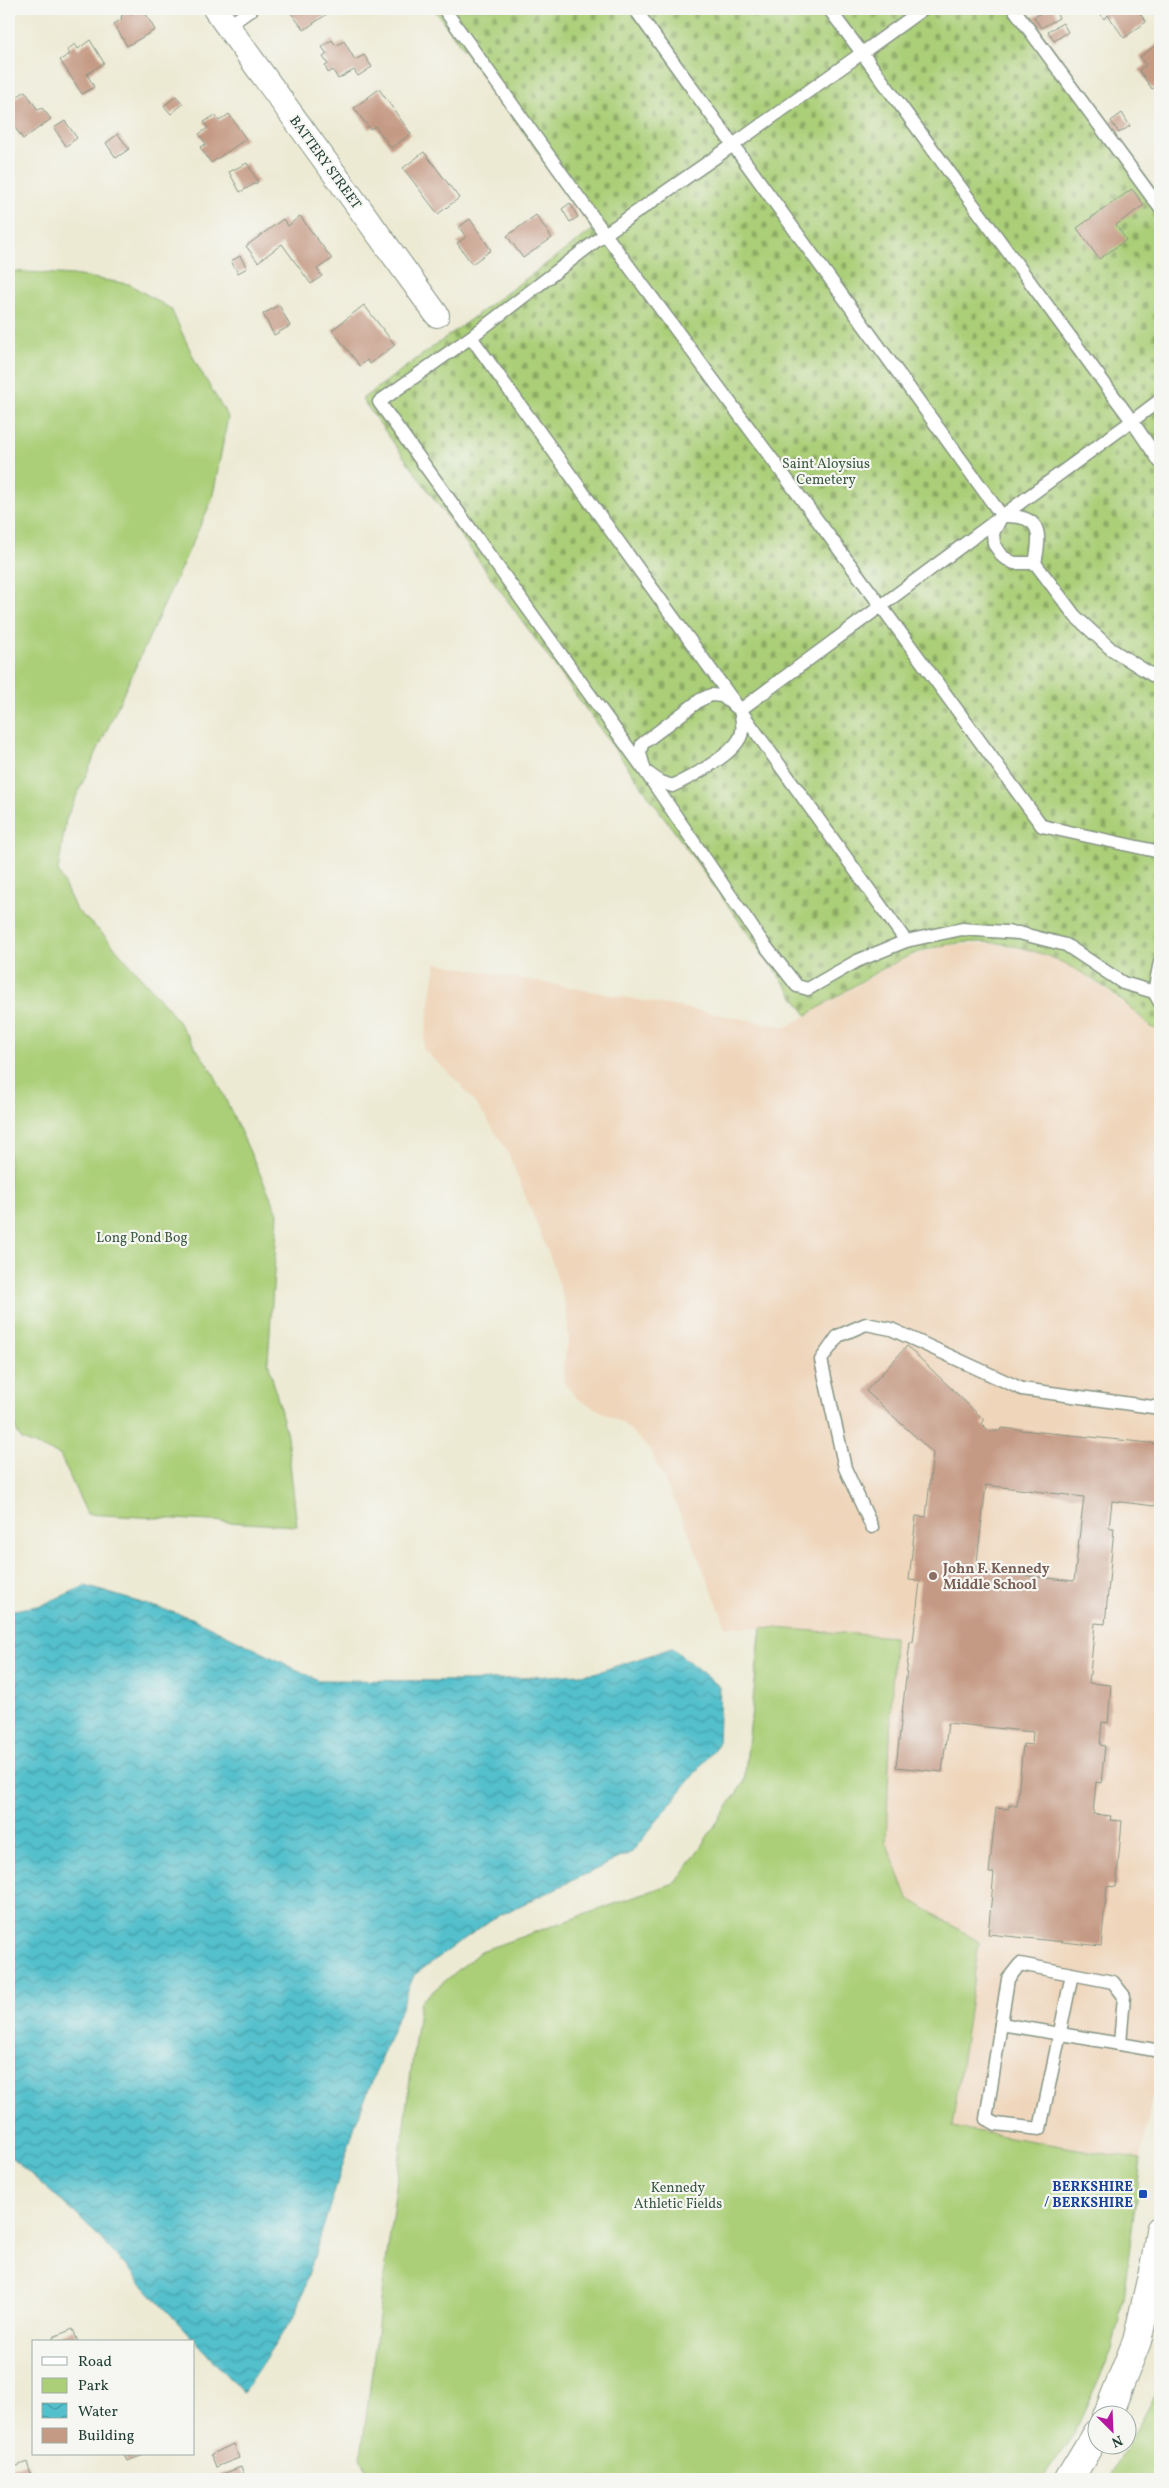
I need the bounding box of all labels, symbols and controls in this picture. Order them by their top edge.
street label: BATTERY STREET [284,112,365,213]
park label: Saint Aloysius Cemetery [782,455,870,490]
park label: Long Pond Bog [96,1229,188,1248]
place label: John F. Kennedy Middle School [942,1560,1050,1595]
marker: John F. Kennedy Middle School [927,1570,939,1582]
place label: BERKSHIRE / BERKSHIRE [1044,2178,1133,2213]
park label: Kennedy Athletic Fields [634,2179,722,2214]
marker: BERKSHIRE / BERKSHIRE [1137,2188,1149,2200]
legend [32,2340,195,2456]
text: Road [78,2352,112,2373]
text: Park [78,2376,109,2397]
text: Water [78,2402,118,2423]
north arrow [1086,2406,1136,2456]
text: Building [78,2426,135,2447]
text: N [1108,2430,1125,2451]

